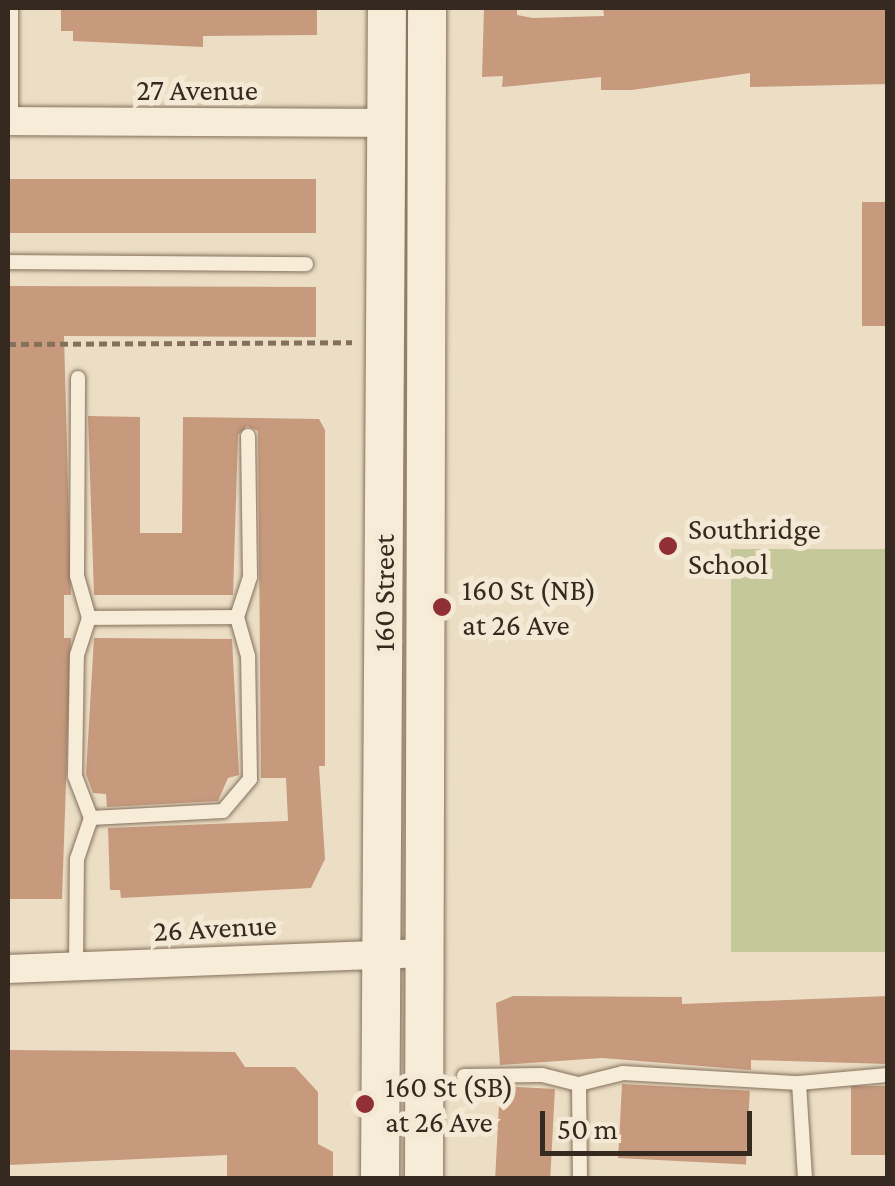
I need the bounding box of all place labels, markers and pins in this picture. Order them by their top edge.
place label: Southridge School [688,511,821,582]
marker: Southridge School [657,535,679,557]
place label: 160 St (NB) at 26 Ave [462,572,596,642]
marker: 160 St (NB) at 26 Ave [431,596,453,618]
place label: 160 St (SB) at 26 Ave [385,1069,514,1140]
marker: 160 St (SB) at 26 Ave [354,1093,376,1115]

